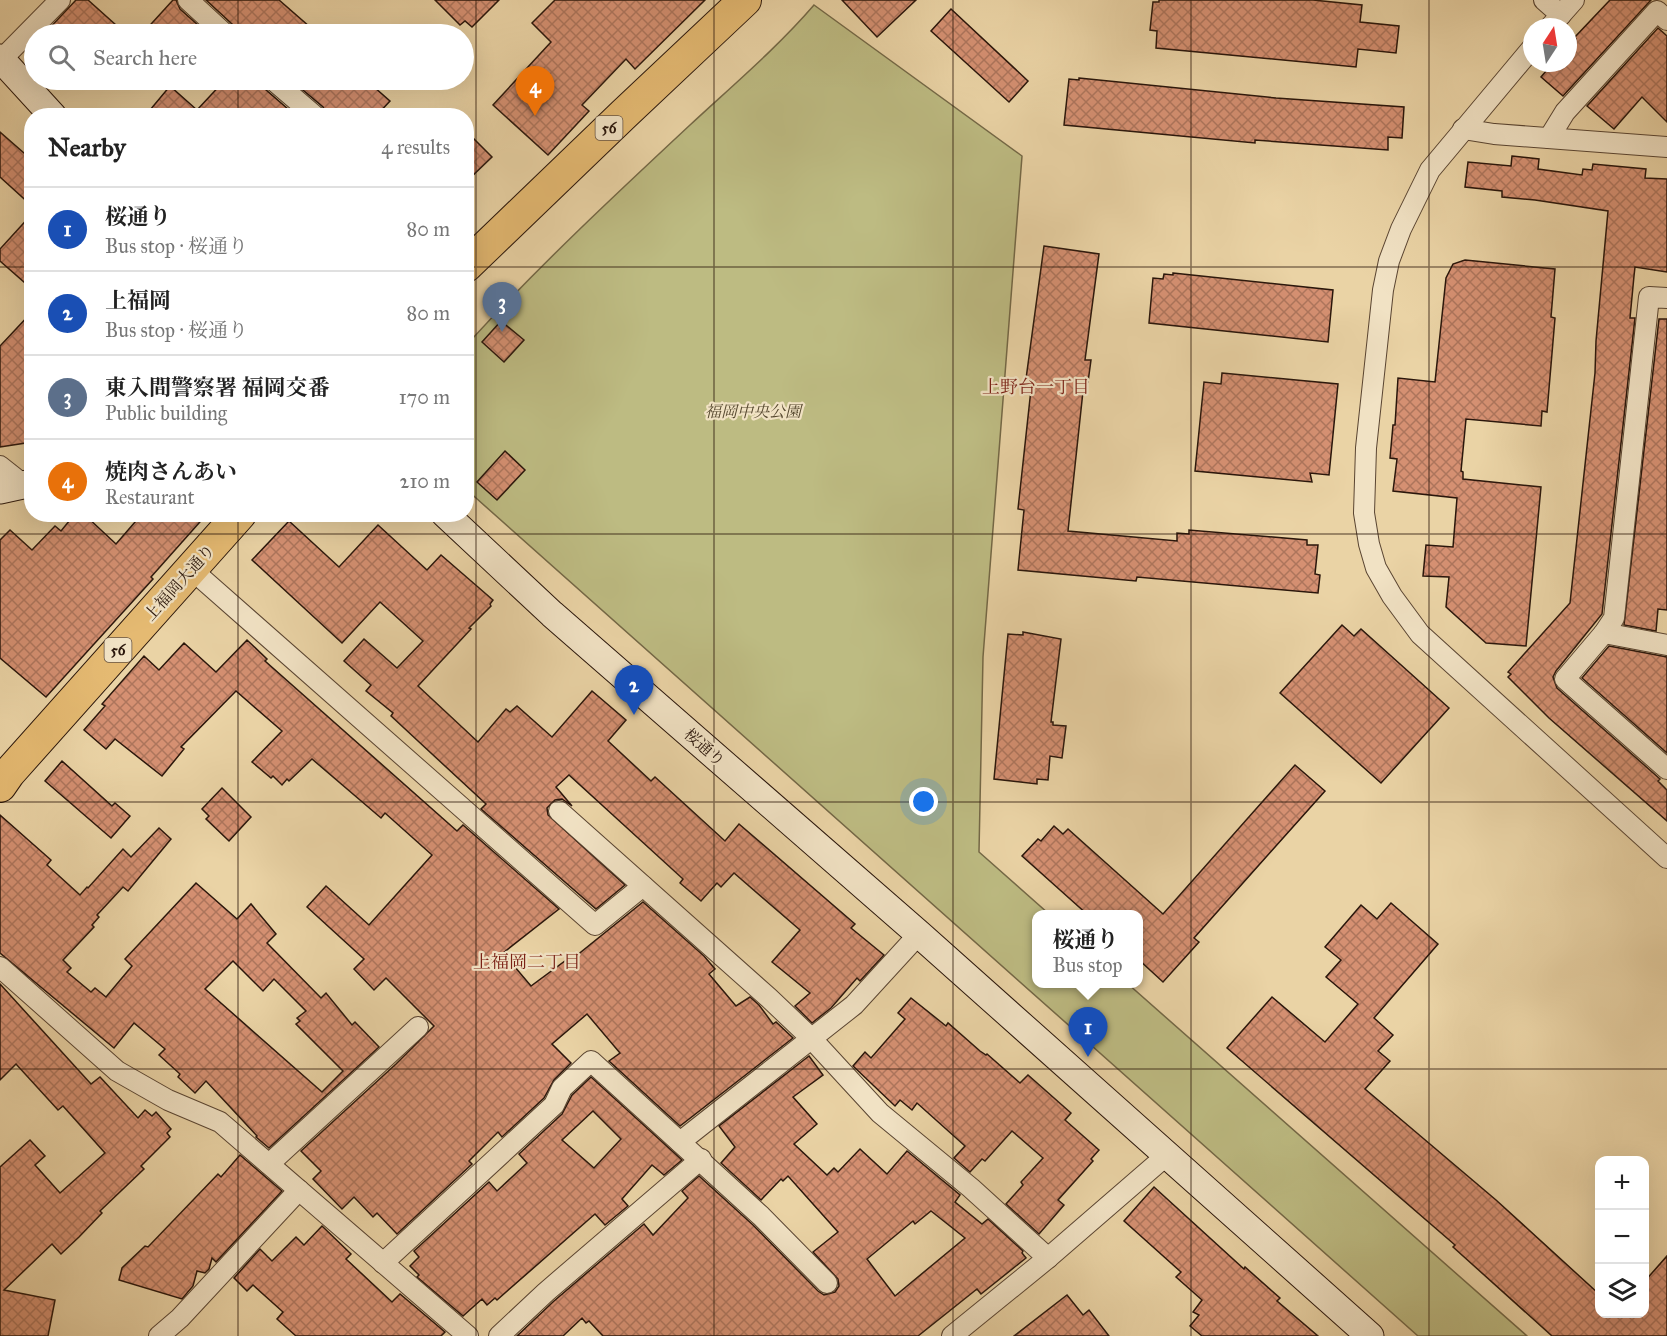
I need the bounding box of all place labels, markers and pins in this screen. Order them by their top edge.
pin: 4 [516,66,554,116]
pin: 3 [482,282,522,332]
pin: 2 [614,666,654,715]
pin: 1 [1068,1008,1108,1057]

